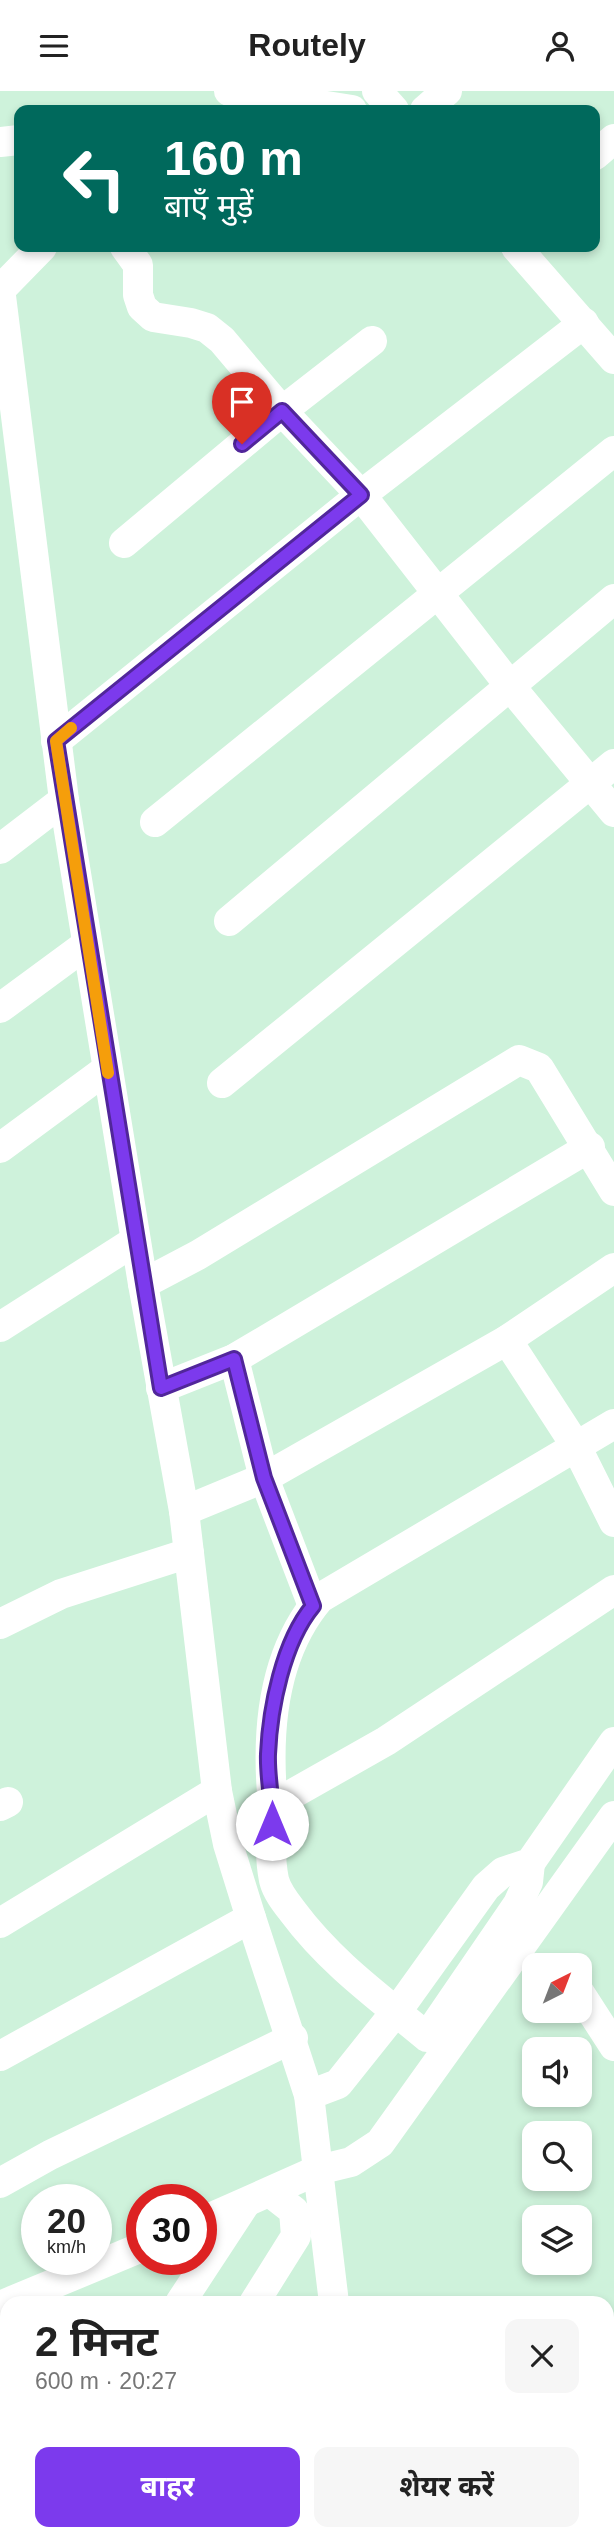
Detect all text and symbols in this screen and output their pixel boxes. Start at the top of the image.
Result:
icon: menu [35,27,73,65]
text: Routely [248,27,366,63]
icon: person [541,27,579,65]
text: 160 m [164,131,303,185]
icon: left [49,133,140,224]
text: बाएँ मुड़ें [164,188,253,224]
pin [212,372,272,444]
icon: arrive [223,383,261,421]
position arrow [235,1787,309,1861]
north arrow [522,1953,592,2023]
map controls [522,1953,592,2275]
button: sound [522,2037,592,2107]
button: search [522,2121,592,2191]
speed limit sign: 30 [126,2184,217,2275]
text: 20 [47,2201,86,2240]
button: layers [522,2205,592,2275]
text: km/h [47,2237,86,2257]
text: 2 मिनट [35,2318,158,2365]
button: close [505,2319,579,2393]
text: 600 m · 20:27 [35,2368,177,2394]
button: बाहर [35,2447,300,2527]
button: शेयर करें [314,2447,579,2527]

